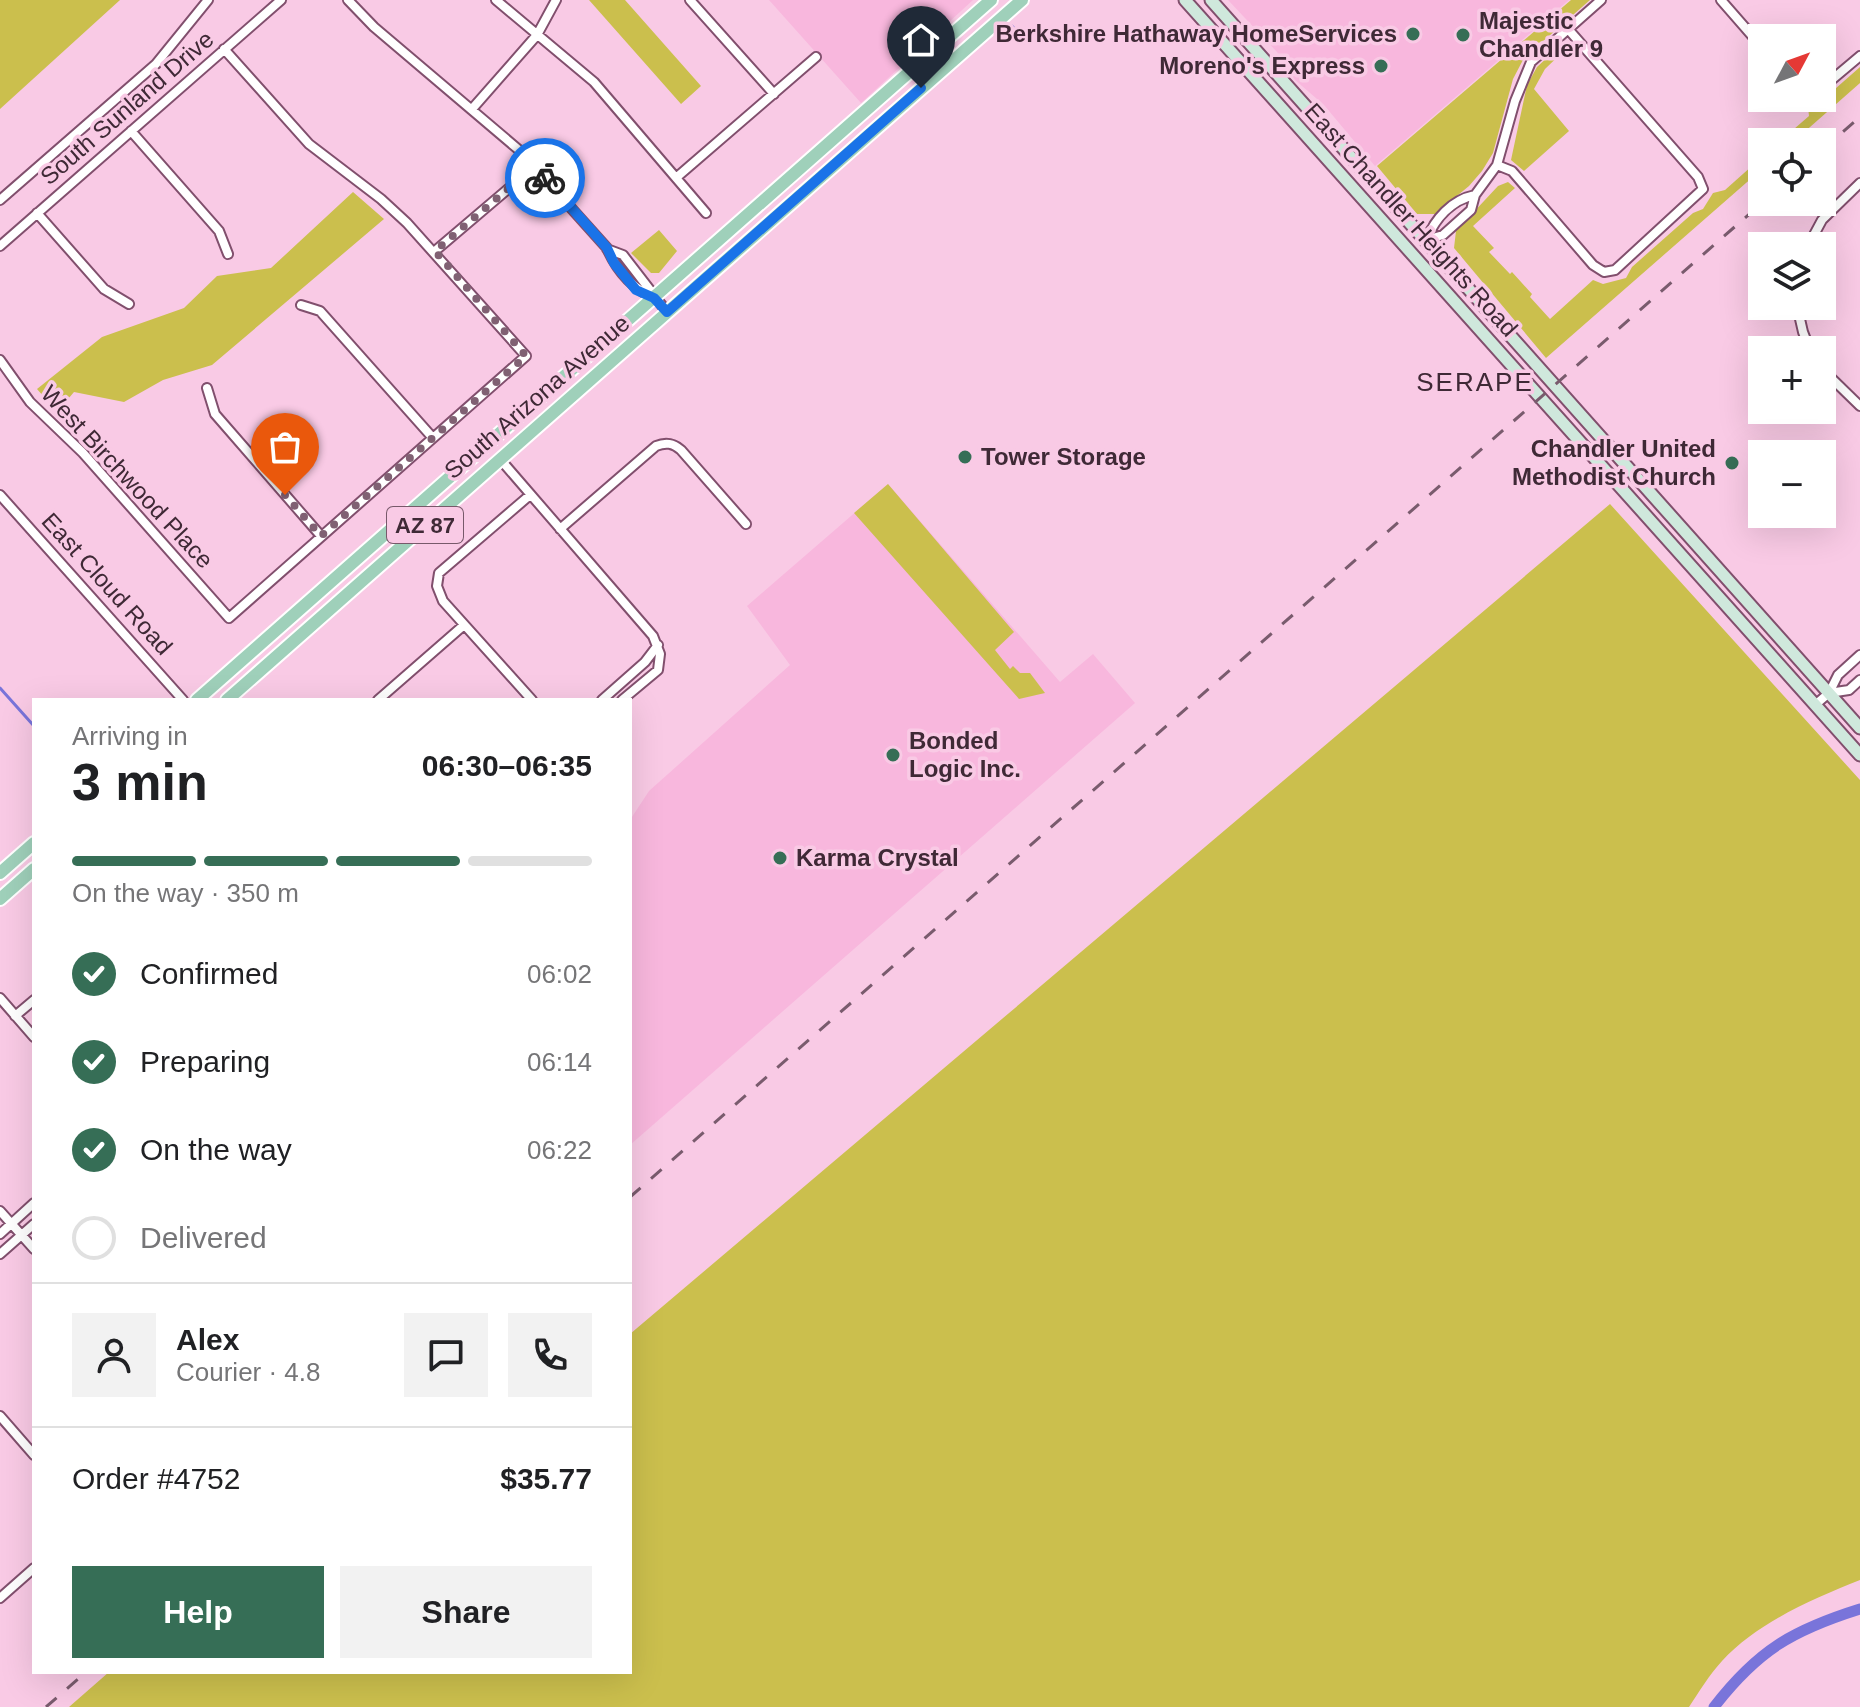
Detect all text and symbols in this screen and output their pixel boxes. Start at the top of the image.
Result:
pin [887,6,955,88]
place label: Majestic Chandler 9 [1479,7,1603,62]
icon: home [899,18,943,62]
place label: Berkshire Hathaway HomeServices [995,20,1397,47]
north arrow [1748,24,1836,112]
map controls [1748,24,1836,528]
street label: South Sunland Drive [35,25,219,190]
marker: Berkshire Hathaway HomeServices [1404,25,1422,43]
marker: Majestic Chandler 9 [1454,26,1472,44]
place label: Moreno's Express [1159,52,1365,79]
marker: Moreno's Express [1372,57,1390,75]
street label: East Chandler Heights Road [1300,98,1523,342]
button: locate [1748,128,1836,216]
courier [505,138,585,218]
icon: bike [523,156,567,200]
button: layers [1748,232,1836,320]
street label: South Arizona Avenue [439,309,634,484]
button: + [1748,336,1836,424]
district label: SERAPE [1416,367,1534,397]
street label: West Birchwood Place [36,380,219,574]
pin [251,413,319,495]
icon: bag [263,425,307,469]
place label: Chandler United Methodist Church [1512,435,1716,490]
button: − [1748,440,1836,528]
place label: Tower Storage [981,443,1146,470]
marker: Tower Storage [956,448,974,466]
marker: Chandler United Methodist Church [1723,454,1741,472]
street label: East Cloud Road [37,507,178,660]
road number: AZ 87 [387,507,463,543]
text: Arriving in [72,721,188,751]
place label: Bonded Logic Inc. [909,727,1021,782]
marker: Bonded Logic Inc. [884,746,902,764]
text: 06:30–06:35 [422,749,592,782]
text: 3 min [72,753,208,811]
place label: Karma Crystal [796,844,959,871]
marker: Karma Crystal [771,849,789,867]
text: On the way · 350 m [72,878,299,908]
icon: check [72,952,116,996]
text: Confirmed [140,957,278,990]
text: 06:02 [527,959,592,989]
icon: check [72,1040,116,1084]
text: Preparing [140,1045,270,1078]
text: 06:14 [527,1047,592,1077]
icon: check [72,1128,116,1172]
text: On the way [140,1133,292,1166]
text: 06:22 [527,1135,592,1165]
text: Delivered [140,1221,267,1254]
button: person [72,1313,156,1397]
button: chat [404,1313,488,1397]
button: phone [508,1313,592,1397]
text: Alex [176,1323,239,1356]
text: Courier · 4.8 [176,1357,321,1387]
text: Order #4752 [72,1462,240,1495]
text: $35.77 [500,1462,592,1495]
button: Help [72,1566,324,1658]
button: Share [340,1566,592,1658]

